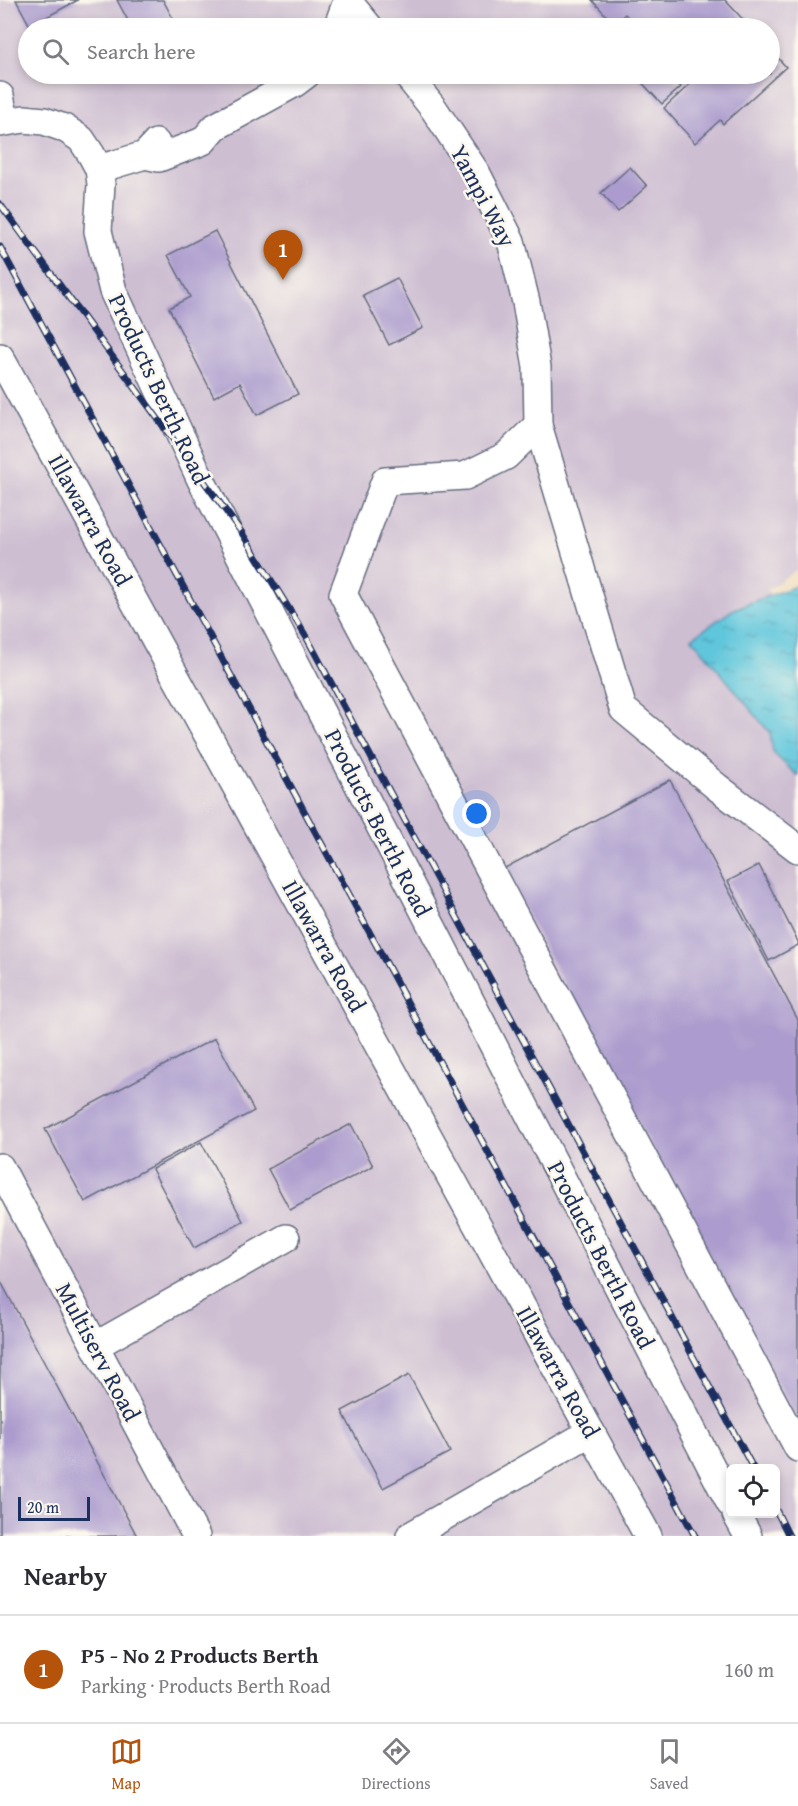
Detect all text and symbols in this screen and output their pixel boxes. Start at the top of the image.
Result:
search box [18,18,780,84]
icon: search [39,35,72,68]
text: Search here [87,35,196,67]
street label: Yampi Way [442,138,525,253]
pin: 1 [264,230,302,280]
street label: Products Berth Road [100,288,219,490]
street label: Illawarra Road [40,447,141,592]
street label: Products Berth Road [316,723,441,923]
your location [462,799,491,828]
street label: Illawarra Road [274,873,375,1018]
street label: Products Berth Road [539,1155,664,1355]
street label: Multiserv Road [47,1276,150,1428]
street label: Illawarra Road [508,1299,609,1444]
map controls [726,1464,780,1518]
button: locate [726,1464,780,1518]
scale bar [18,1494,90,1522]
text: 20 m [27,1495,59,1519]
text: Nearby [24,1556,107,1595]
text: P5 - No 2 Products Berth [81,1639,318,1671]
text: 1 [38,1655,49,1684]
text: 160 m [724,1655,774,1684]
text: Parking · Products Berth Road [81,1671,331,1700]
tab: Map [110,1735,143,1795]
tab: Directions [362,1735,431,1795]
tab: Saved [650,1735,688,1795]

